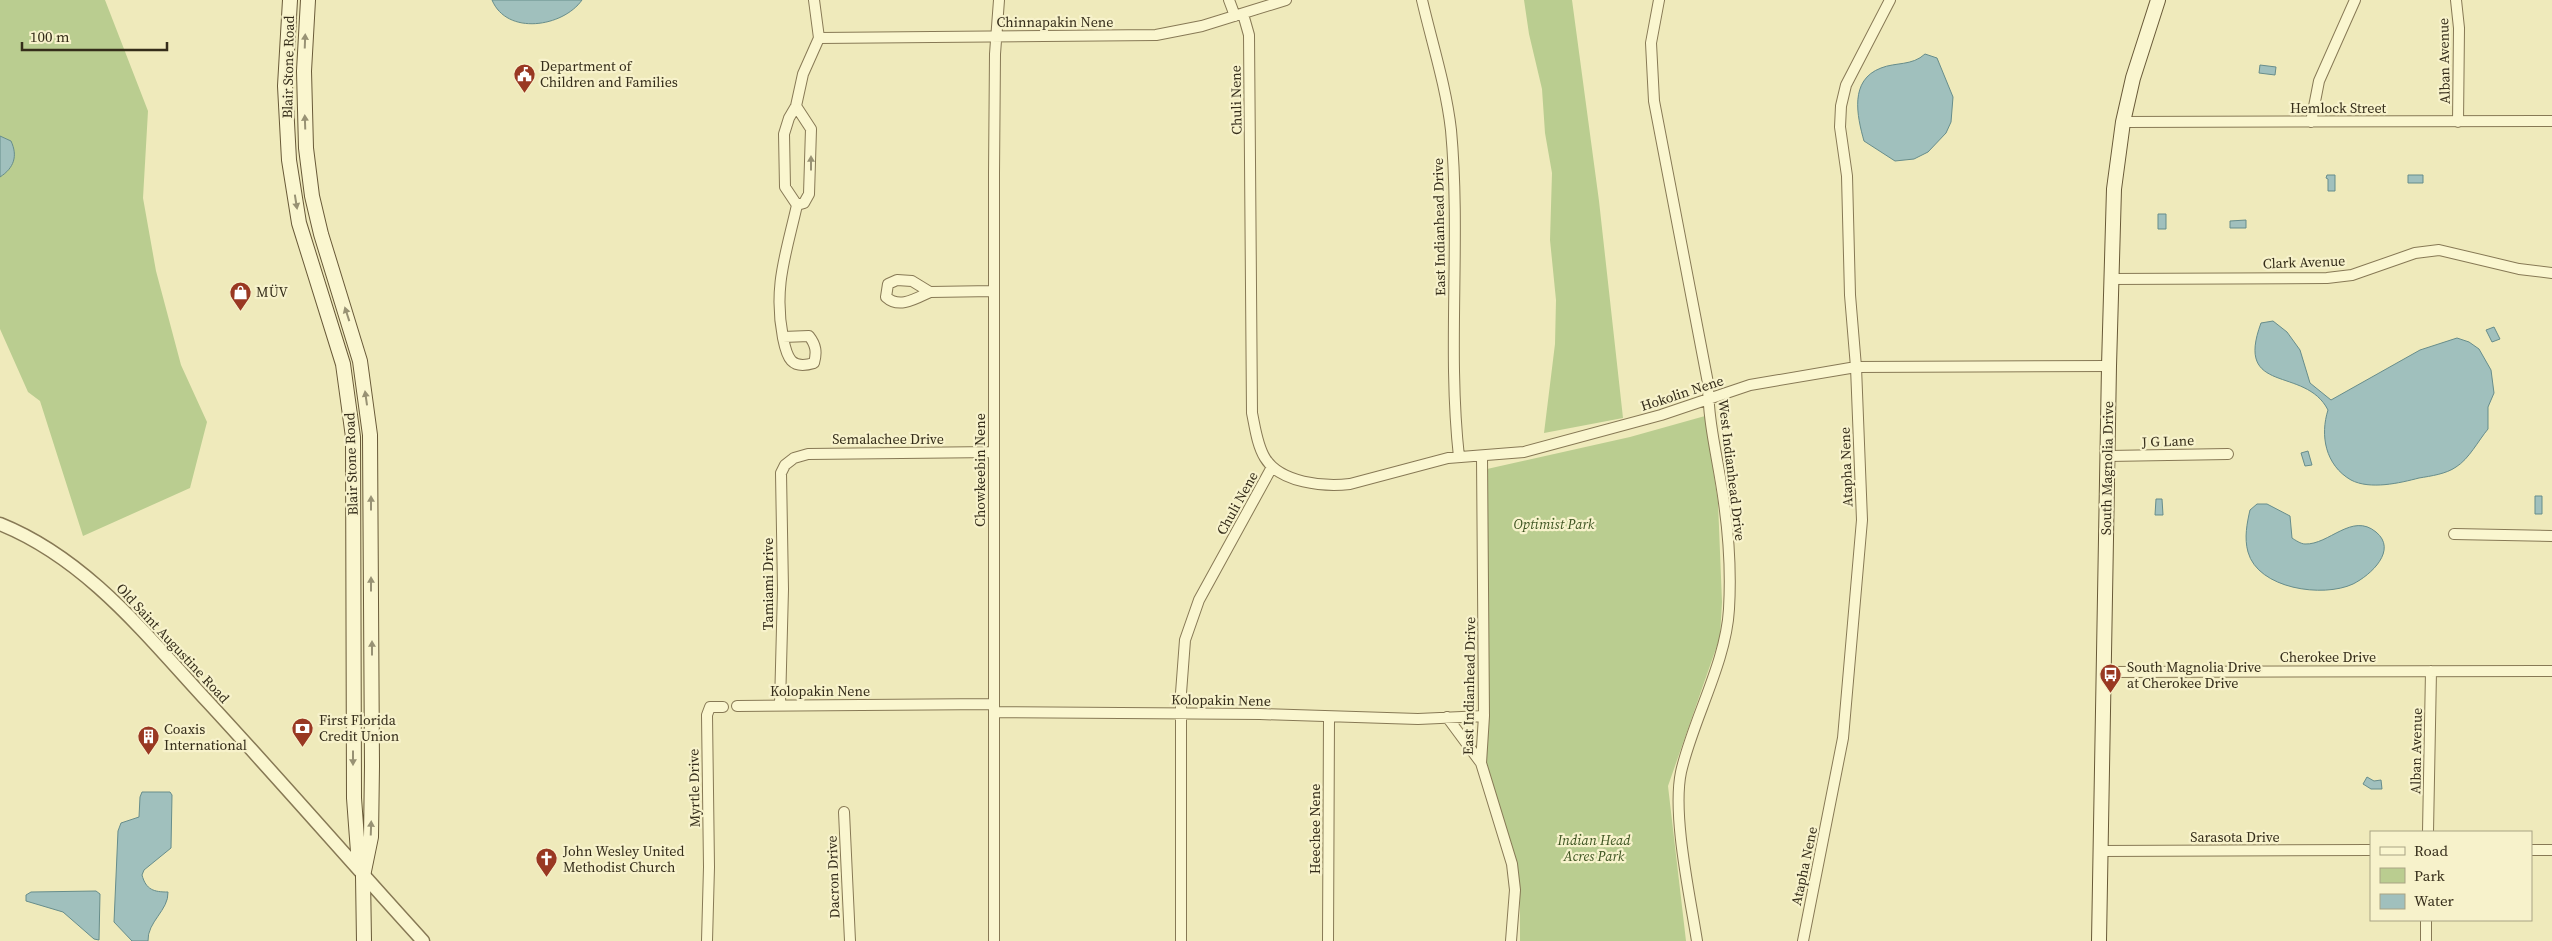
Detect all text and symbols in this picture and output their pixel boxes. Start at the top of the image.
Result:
street label: Chinnapakin Nene [997,12,1113,32]
street label: Blair Stone Road [277,15,299,119]
street label: Alban Avenue [2433,18,2455,104]
scale bar [22,20,168,52]
text: 100 m [30,26,70,47]
one-way arrow [301,32,309,48]
place label: Department of Children and Families [540,56,678,92]
public building icon: Department of Children and Families [512,62,536,93]
street label: Chuli Nene [1225,65,1247,135]
street label: Hemlock Street [2290,98,2387,118]
one-way arrow [301,114,309,130]
one-way arrow [807,155,815,171]
street label: East Indianhead Drive [1428,158,1450,296]
one-way arrow [292,194,300,210]
street label: Clark Avenue [2262,251,2346,273]
shop icon: MÜV [228,280,252,311]
place label: MÜV [256,282,289,302]
one-way arrow [343,306,351,321]
street label: Hokolin Nene [1638,370,1726,416]
one-way arrow [362,390,370,406]
street label: West Indianhead Drive [1713,398,1751,542]
street label: South Magnolia Drive [2096,401,2118,535]
street label: Blair Stone Road [339,412,363,516]
street label: Chowkeebin Nene [970,413,990,527]
street label: Atapha Nene [1835,427,1857,507]
street label: Semalachee Drive [832,429,944,449]
street label: J G Lane [2140,430,2195,452]
street label: Chuli Nene [1211,468,1263,538]
one-way arrow [367,495,375,511]
park label: Optimist Park [1514,514,1595,534]
street label: Tamiami Drive [758,538,778,630]
one-way arrow [367,576,375,592]
street label: Old Saint Augustine Road [112,578,234,708]
street label: East Indianhead Drive [1458,617,1480,755]
one-way arrow [368,639,376,655]
street label: Cherokee Drive [2280,647,2376,667]
place label: South Magnolia Drive at Cherokee Drive [2127,657,2261,693]
bus stop icon: South Magnolia Drive at Cherokee Drive [2099,663,2123,694]
street label: Kolopakin Nene [770,681,870,701]
street label: Kolopakin Nene [1171,689,1271,711]
street label: Alban Avenue [2405,708,2427,794]
place label: First Florida Credit Union [319,710,400,746]
bank icon: First Florida Credit Union [291,716,315,747]
place label: Coaxis International [164,719,247,755]
building icon: Coaxis International [136,725,160,756]
street label: Myrtle Drive [683,749,705,827]
one-way arrow [349,750,357,766]
street label: Heechee Nene [1305,784,1325,874]
one-way arrow [367,819,375,835]
street label: Atapha Nene [1786,825,1822,907]
street label: Sarasota Drive [2190,827,2280,847]
park label: Indian Head Acres Park [1556,830,1631,866]
legend [2370,831,2532,921]
street label: Dacron Drive [822,835,844,919]
text: Road [2414,840,2448,861]
place label: John Wesley United Methodist Church [562,841,684,877]
church icon: John Wesley United Methodist Church [535,847,559,878]
text: Park [2414,865,2446,886]
text: Water [2414,890,2455,911]

